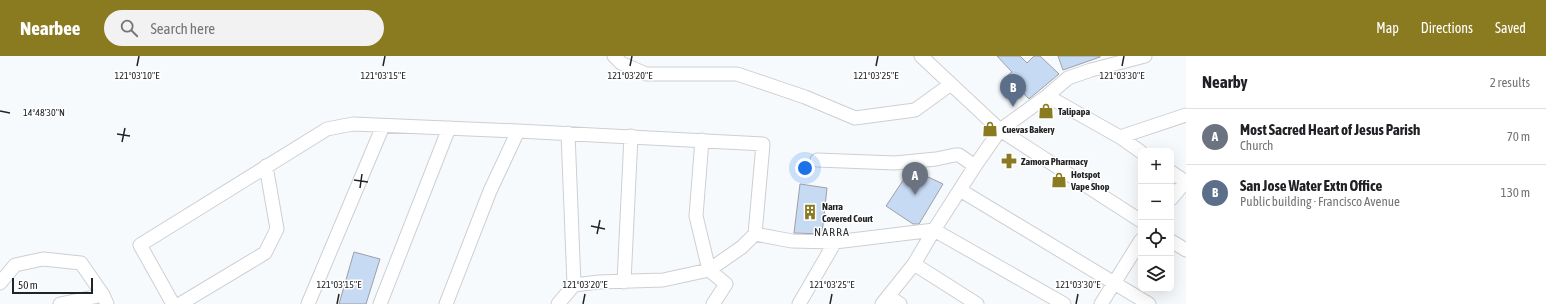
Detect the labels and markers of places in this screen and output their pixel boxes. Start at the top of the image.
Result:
pin: B [1000,74,1026,107]
shop icon: Talipapa [1037,102,1055,120]
place label: Talipapa [1058,106,1090,117]
shop icon: Cuevas Bakery [981,120,999,138]
place label: Cuevas Bakery [1002,124,1055,135]
pharmacy icon: Zamora Pharmacy [1000,152,1018,170]
place label: Zamora Pharmacy [1021,156,1089,167]
pin: A [902,162,928,195]
place label: Hotspot Vape Shop [1070,169,1110,192]
shop icon: Hotspot Vape Shop [1050,171,1068,189]
place label: Narra Covered Court [822,201,873,224]
building icon: Narra Covered Court [801,203,819,221]

